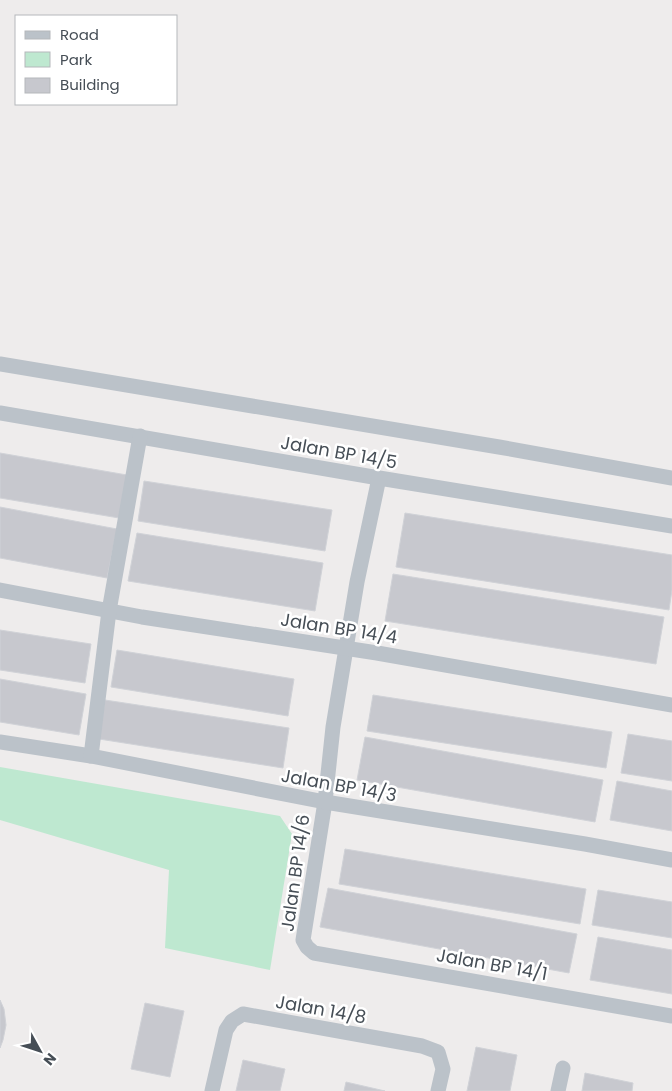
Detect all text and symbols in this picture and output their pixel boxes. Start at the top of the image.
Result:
legend [15,15,178,105]
text: Road [60,24,99,45]
text: Park [60,49,92,70]
text: Building [60,74,120,95]
street label: Jalan BP 14/5 [279,429,399,475]
street label: Jalan BP 14/4 [279,606,399,650]
street label: Jalan BP 14/3 [279,763,399,807]
street label: Jalan BP 14/6 [274,813,316,933]
street label: Jalan BP 14/1 [435,942,549,986]
street label: Jalan 14/8 [274,989,368,1029]
north arrow [15,1026,65,1076]
text: N [39,1049,61,1070]

